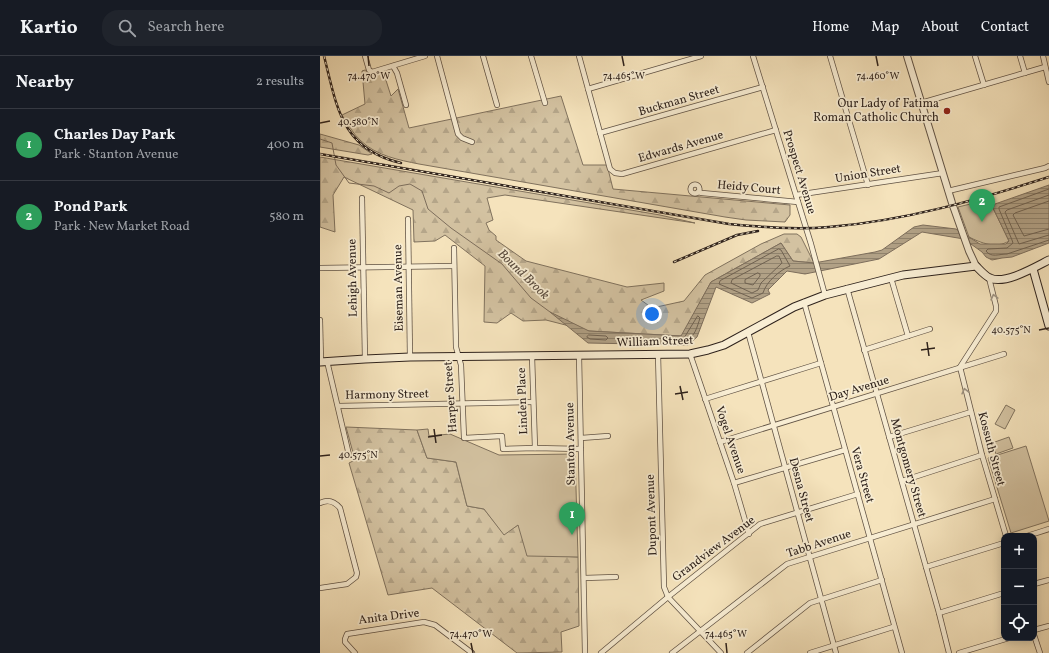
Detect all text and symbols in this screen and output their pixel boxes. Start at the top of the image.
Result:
search box [102,10,382,46]
text: Kartio [20,15,78,41]
icon: search [116,17,138,39]
text: Search here [148,17,224,38]
text: Home [812,18,849,37]
text: Map [871,18,899,37]
text: About [921,18,959,37]
text: Contact [981,18,1029,37]
text: 74.470°W [348,69,390,83]
text: 74.465°W [603,69,645,83]
text: 74.460°W [856,69,900,83]
text: Nearby [16,71,74,94]
text: 2 results [256,73,304,91]
street label: Buckman Street [637,82,721,120]
place label: Our Lady of Fatima Roman Catholic Church [813,96,939,126]
marker: Our Lady of Fatima Roman Catholic Church [942,106,952,116]
text: 40.580°N [338,115,379,129]
text: Charles Day Park [54,125,175,146]
street label: Edwards Avenue [637,127,726,167]
street label: Prospect Avenue [779,128,820,216]
text: 1 [26,136,32,154]
text: 400 m [267,136,304,154]
text: Park · Stanton Avenue [54,146,179,164]
street label: Union Street [834,161,902,187]
street label: Heidy Court [716,177,782,199]
pin: 2 [969,189,995,222]
text: Pond Park [54,197,128,218]
text: 2 [26,208,32,226]
text: 580 m [269,208,304,226]
text: Park · New Market Road [54,218,190,236]
street label: Lehigh Avenue [344,239,362,317]
street label: Eiseman Avenue [390,244,408,332]
water label: Bound Brook [493,246,553,304]
one-way arrow [990,294,998,300]
your location [642,304,662,324]
text: 40.575°N [991,323,1031,337]
street label: William Street [616,333,694,351]
street label: Harper Street [441,361,461,433]
street label: Linden Place [514,367,532,435]
street label: Day Avenue [827,372,891,406]
street label: Harmony Street [345,386,429,404]
one-way arrow [962,387,970,394]
street label: Stanton Avenue [562,402,580,486]
street label: Vogel Avenue [711,404,749,476]
street label: Kossuth Street [973,410,1009,488]
street label: Montgomery Street [886,417,930,519]
street label: Vera Street [846,445,878,505]
text: 40.575°N [338,448,378,462]
street label: Desna Street [785,456,817,524]
street label: Dupont Avenue [643,474,661,556]
pin: 1 [559,502,585,535]
street label: Grandview Avenue [669,512,759,585]
street label: Tabb Avenue [785,526,854,562]
map controls [1001,533,1037,641]
button: + [1001,533,1037,569]
button: − [1001,569,1037,605]
street label: Anita Drive [358,605,421,629]
button: locate [1001,605,1037,641]
text: 74.470°W [450,627,492,641]
text: 74.465°W [705,627,747,641]

